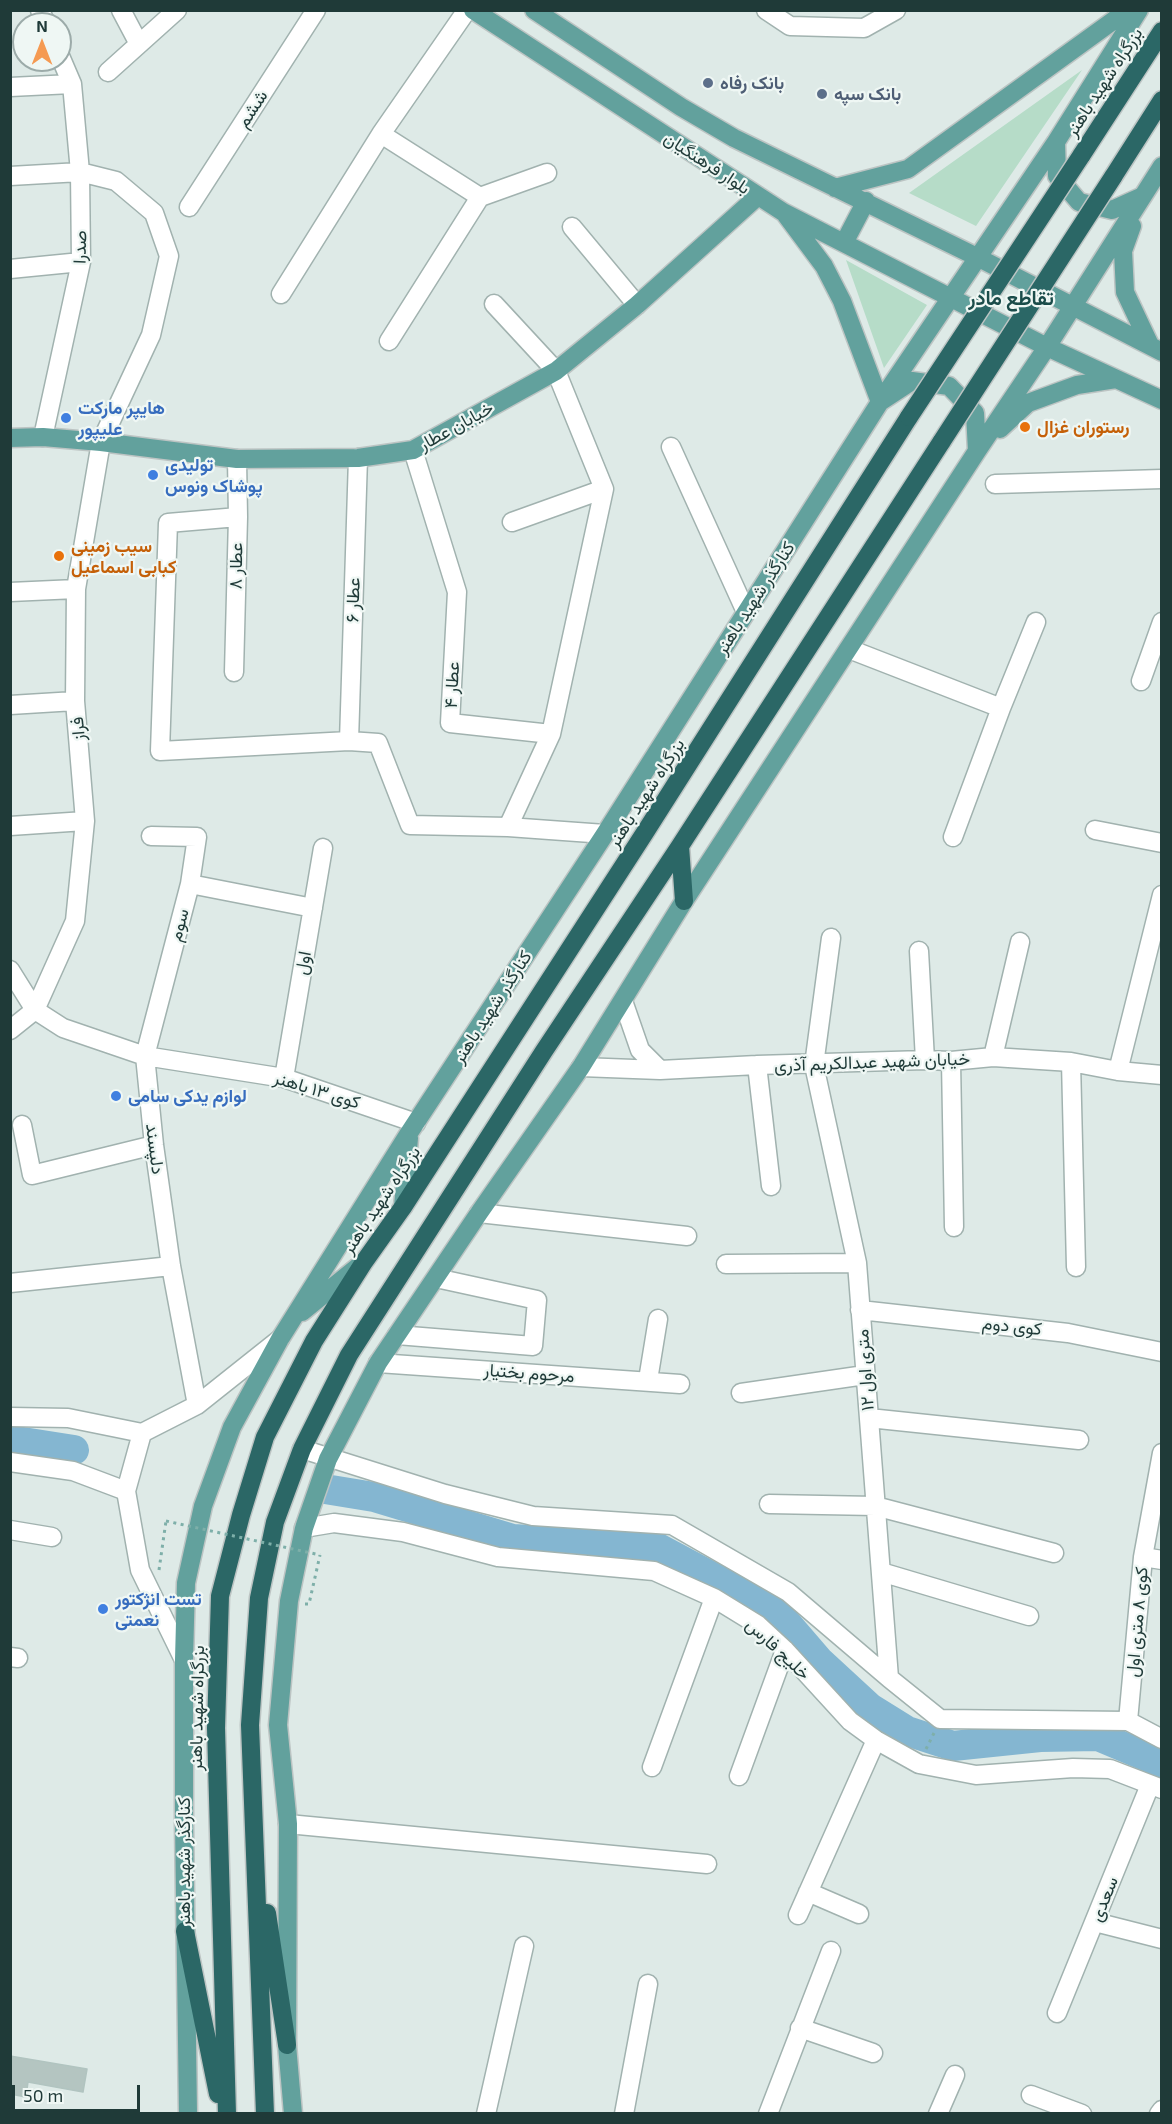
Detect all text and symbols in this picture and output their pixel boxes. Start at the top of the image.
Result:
north arrow [12,12,72,72]
text: N [36,16,48,35]
street label: بزرگراه شهید باهنر [1061,23,1147,141]
place label: بانک رفاه [720,72,784,94]
marker: بانک رفاه [701,76,715,90]
place label: بانک سپه [834,83,901,105]
street label: ششم [232,86,272,132]
marker: بانک سپه [815,87,829,101]
street label: بلوار فرهنگیان [660,127,754,199]
street label: صدرا [69,230,91,264]
district label: تقاطع مادر [968,286,1054,310]
place label: هایپر مارکت علیپور [78,397,165,440]
street label: خیابان عطار [415,397,497,455]
marker: هایپر مارکت علیپور [59,411,73,425]
place label: رستوران غزال [1037,416,1129,438]
marker: رستوران غزال [1018,420,1032,434]
place label: تولیدی پوشاک ونوس [165,454,263,496]
marker: تولیدی پوشاک ونوس [146,468,160,482]
place label: سیب زمینی کبابی اسماعیل [71,535,176,578]
street label: کنارگذر شهید باهنر [711,538,799,658]
street label: عطار ۸ [225,542,247,590]
marker: سیب زمینی کبابی اسماعیل [52,549,66,563]
street label: عطار ۶ [341,577,365,623]
street label: عطار ۴ [440,661,464,709]
street label: فراز [66,716,90,742]
street label: بزرگراه شهید باهنر [603,734,689,852]
street label: سوم [164,906,194,944]
street label: کنارگذر شهید باهنر [448,947,536,1067]
street label: اول [290,949,316,977]
street label: خیابان شهید عبدالکریم آذری [774,1048,970,1076]
street label: کوی ۱۳ باهنر [271,1067,363,1113]
place label: لوازم یدکی سامی [128,1085,247,1107]
marker: لوازم یدکی سامی [109,1089,123,1103]
street label: دلپسند [141,1122,169,1176]
street label: بزرگراه شهید باهنر [337,1142,425,1258]
street label: کوی دوم [981,1312,1043,1340]
street label: ۱۲ متری اول [851,1328,879,1412]
street label: مرحوم بختیار [483,1359,575,1387]
street label: کوی ۸ متری اول [1121,1566,1153,1678]
place label: تست انژکتور نعمتی [115,1588,202,1630]
marker: تست انژکتور نعمتی [96,1602,110,1616]
street label: خلیج فارس [741,1614,815,1684]
street label: بزرگراه شهید باهنر [185,1645,209,1771]
street label: کنارگذر شهید باهنر [173,1797,195,1927]
street label: سعدی [1085,1873,1123,1925]
scale bar [15,2073,142,2111]
text: 50 m [23,2084,63,2106]

